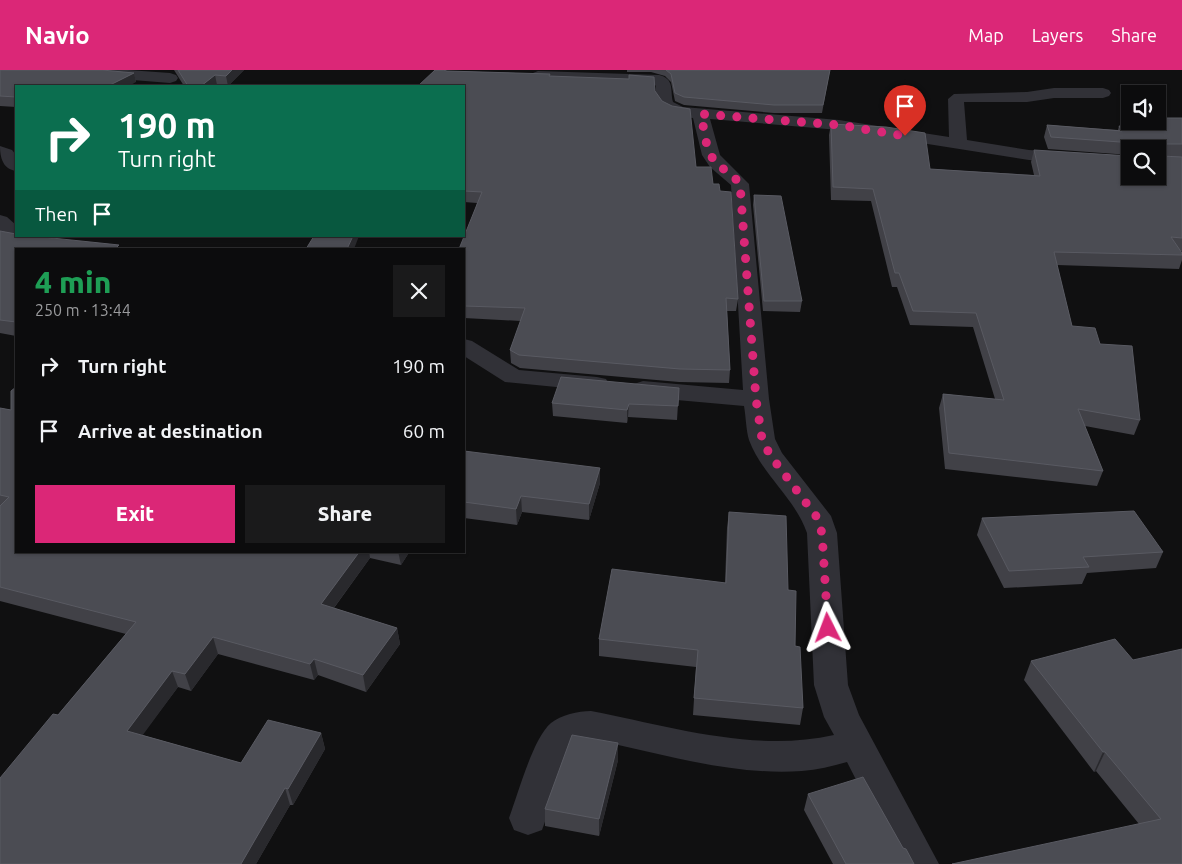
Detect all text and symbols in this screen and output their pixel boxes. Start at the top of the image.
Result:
text: Navio [25,22,90,49]
text: Map [968,25,1004,45]
text: Layers [1032,25,1083,45]
text: Share [1111,25,1157,45]
pin [884,85,926,136]
map controls [1121,85,1166,185]
button: sound [1121,85,1166,130]
icon: arrive [891,92,919,120]
icon: right [35,105,100,170]
text: 190 m [118,105,216,145]
button: search [1121,140,1166,185]
text: Turn right [118,146,216,171]
icon: arrive [88,200,116,228]
text: Then [35,203,78,225]
text: 4 min [35,265,111,299]
button: close [393,265,445,317]
text: 250 m · 13:44 [35,301,131,319]
icon: right [35,352,63,380]
text: Turn right [78,355,166,377]
text: 190 m [392,355,445,377]
icon: arrive [35,417,63,445]
text: Arrive at destination [78,420,263,442]
text: 60 m [403,420,445,442]
button: Exit [35,485,235,543]
button: Share [245,485,445,543]
position arrow [801,601,853,653]

